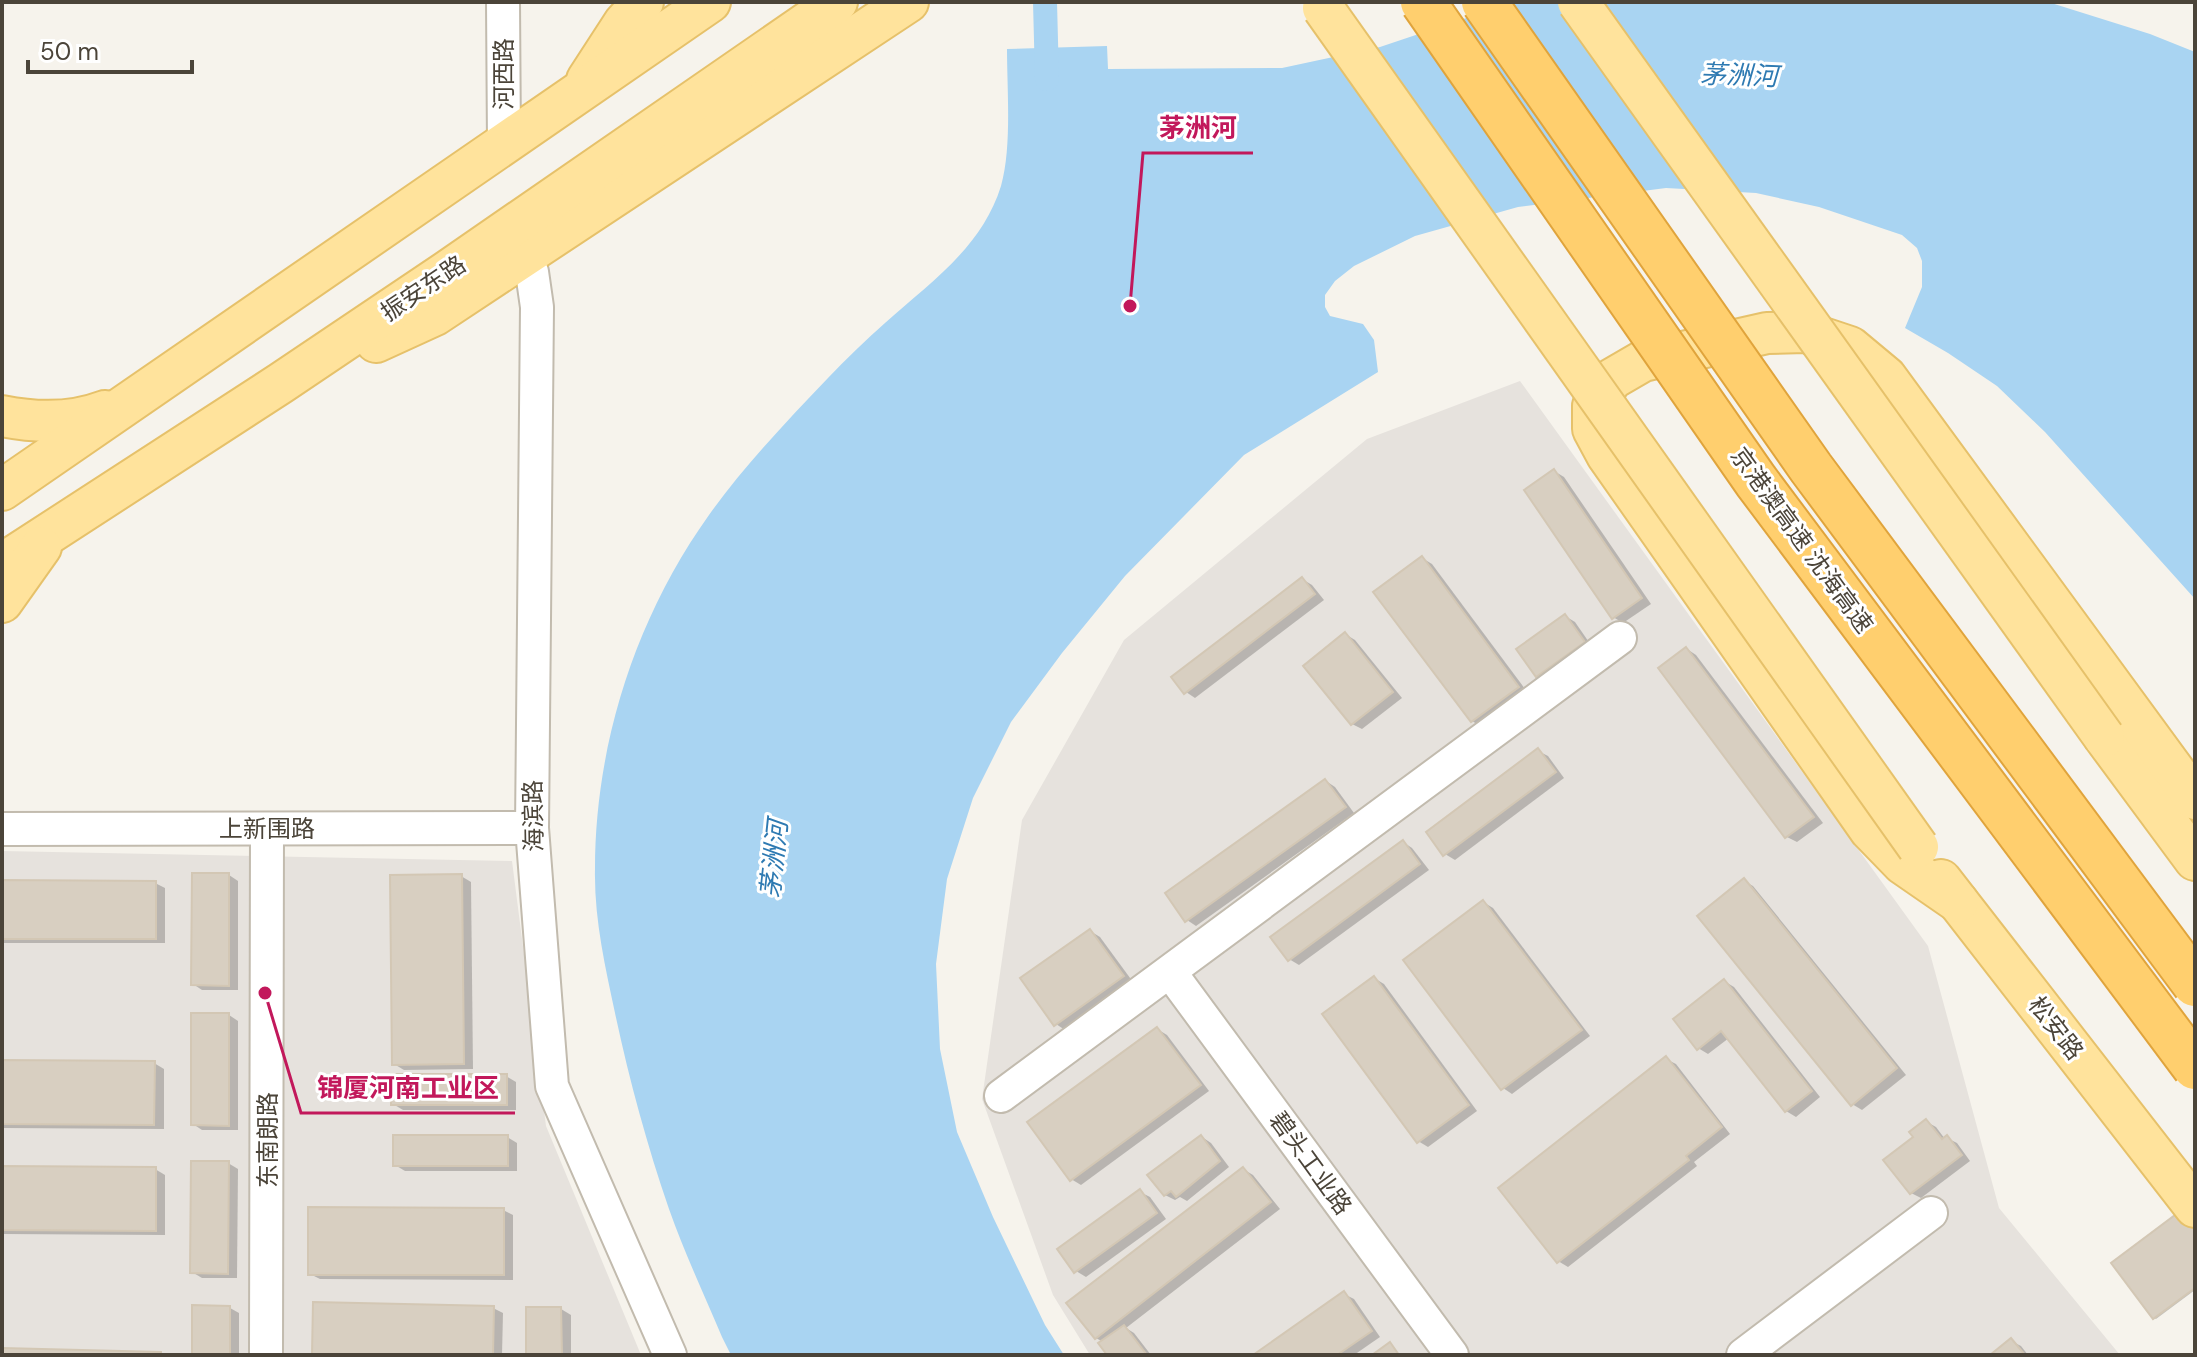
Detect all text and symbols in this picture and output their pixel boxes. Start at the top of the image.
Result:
scale bar [28,24,192,74]
text: 50 m [40,36,99,67]
street label: 河西路 [488,38,519,110]
water label: 茅洲河 [1699,57,1784,94]
callout: 茅洲河 [1143,103,1253,153]
text: 茅洲河 [1159,111,1237,145]
street label: 振安东路 [375,248,471,328]
street label: 京港澳高速 沈海高速 [1724,441,1880,639]
street label: 海滨路 [517,780,549,852]
street label: 上新围路 [219,813,315,844]
water label: 茅洲河 [753,813,796,900]
street label: 松安路 [2022,990,2090,1066]
callout: 锦厦河南工业区 [301,1063,515,1113]
text: 锦厦河南工业区 [317,1071,499,1105]
street label: 东南朗路 [252,1092,283,1188]
street label: 碧头工业路 [1263,1105,1359,1221]

